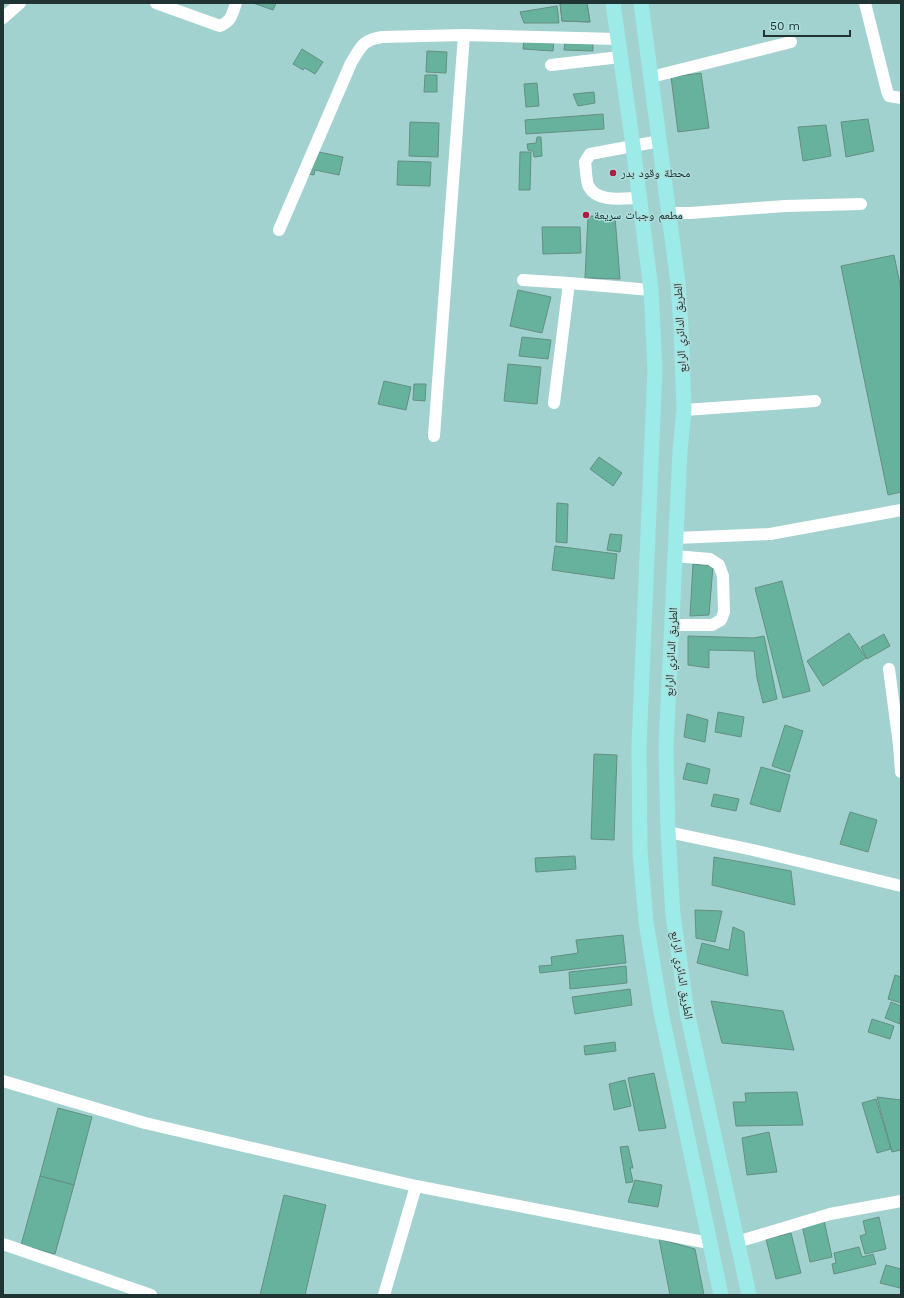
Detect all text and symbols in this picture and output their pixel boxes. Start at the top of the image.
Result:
scale bar [764,12,850,38]
text: 50 m [770,19,800,33]
place label: محطة وقود بدر [620,166,690,180]
marker: محطة وقود بدر [608,168,618,178]
place label: مطعم وجبات سريعة [594,208,683,223]
marker: مطعم وجبات سريعة [581,210,591,220]
street label: الطريق الدائري الرابع [671,283,692,373]
street label: الطريق الدائري الرابع [662,607,683,697]
street label: الطريق الدائري الرابع [665,930,696,1021]

